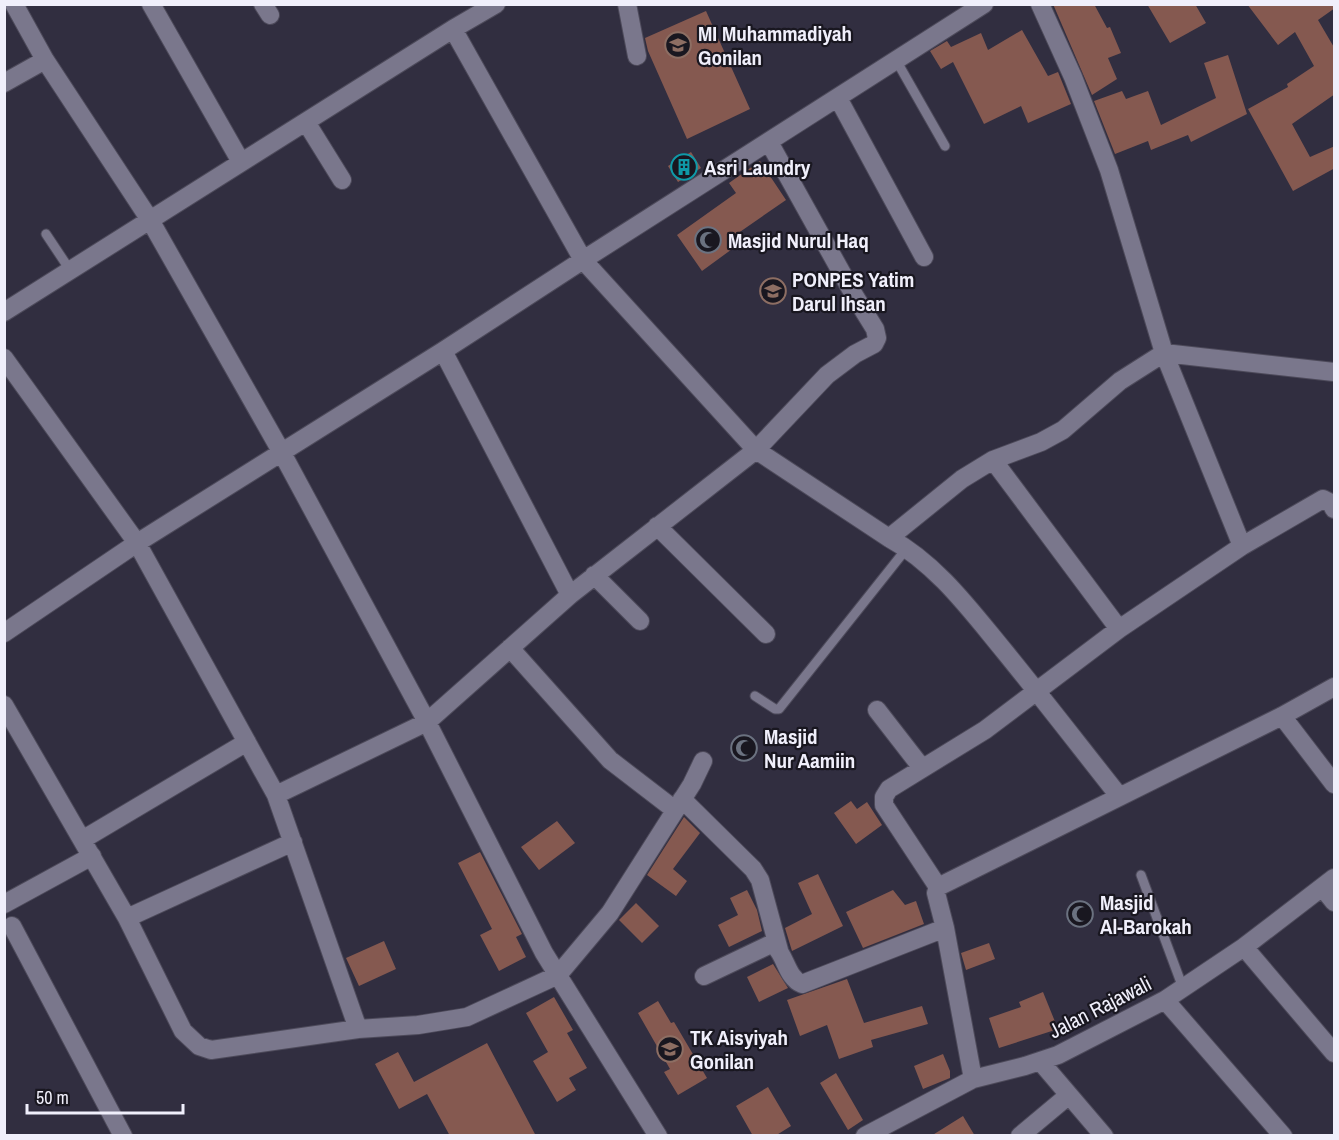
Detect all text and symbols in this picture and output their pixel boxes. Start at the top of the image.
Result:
place label: MI Muhammadiyah Gonilan [698,19,852,72]
school or university icon: MI Muhammadiyah Gonilan [663,30,693,60]
building icon: Asri Laundry [669,152,699,182]
place label: Asri Laundry [704,153,811,182]
mosque icon: Masjid Nurul Haq [693,225,723,255]
place label: Masjid Nurul Haq [728,226,869,255]
place label: PONPES Yatim Darul Ihsan [792,265,914,318]
school or university icon: PONPES Yatim Darul Ihsan [758,276,788,306]
place label: Masjid Nur Aamiin [764,722,855,775]
mosque icon: Masjid Nur Aamiin [729,733,759,763]
place label: Masjid Al-Barokah [1100,888,1192,941]
mosque icon: Masjid Al-Barokah [1065,899,1095,929]
street label: Jalan Rajawali [1044,969,1156,1045]
place label: TK Aisyiyah Gonilan [690,1023,788,1076]
school or university icon: TK Aisyiyah Gonilan [655,1034,685,1064]
scale bar [27,1077,183,1115]
text: 50 m [36,1085,69,1110]

